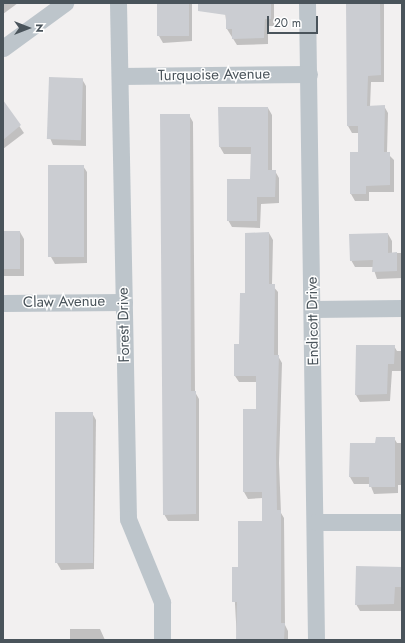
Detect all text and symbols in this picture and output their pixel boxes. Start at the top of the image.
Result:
north arrow [8,8,48,48]
scale bar [269,8,320,34]
text: 20 m [274,14,301,32]
text: N [32,24,48,32]
street label: Turquoise Avenue [158,65,270,85]
street label: Endicott Drive [303,276,323,366]
street label: Forest Drive [114,287,134,363]
street label: Claw Avenue [23,292,105,312]

